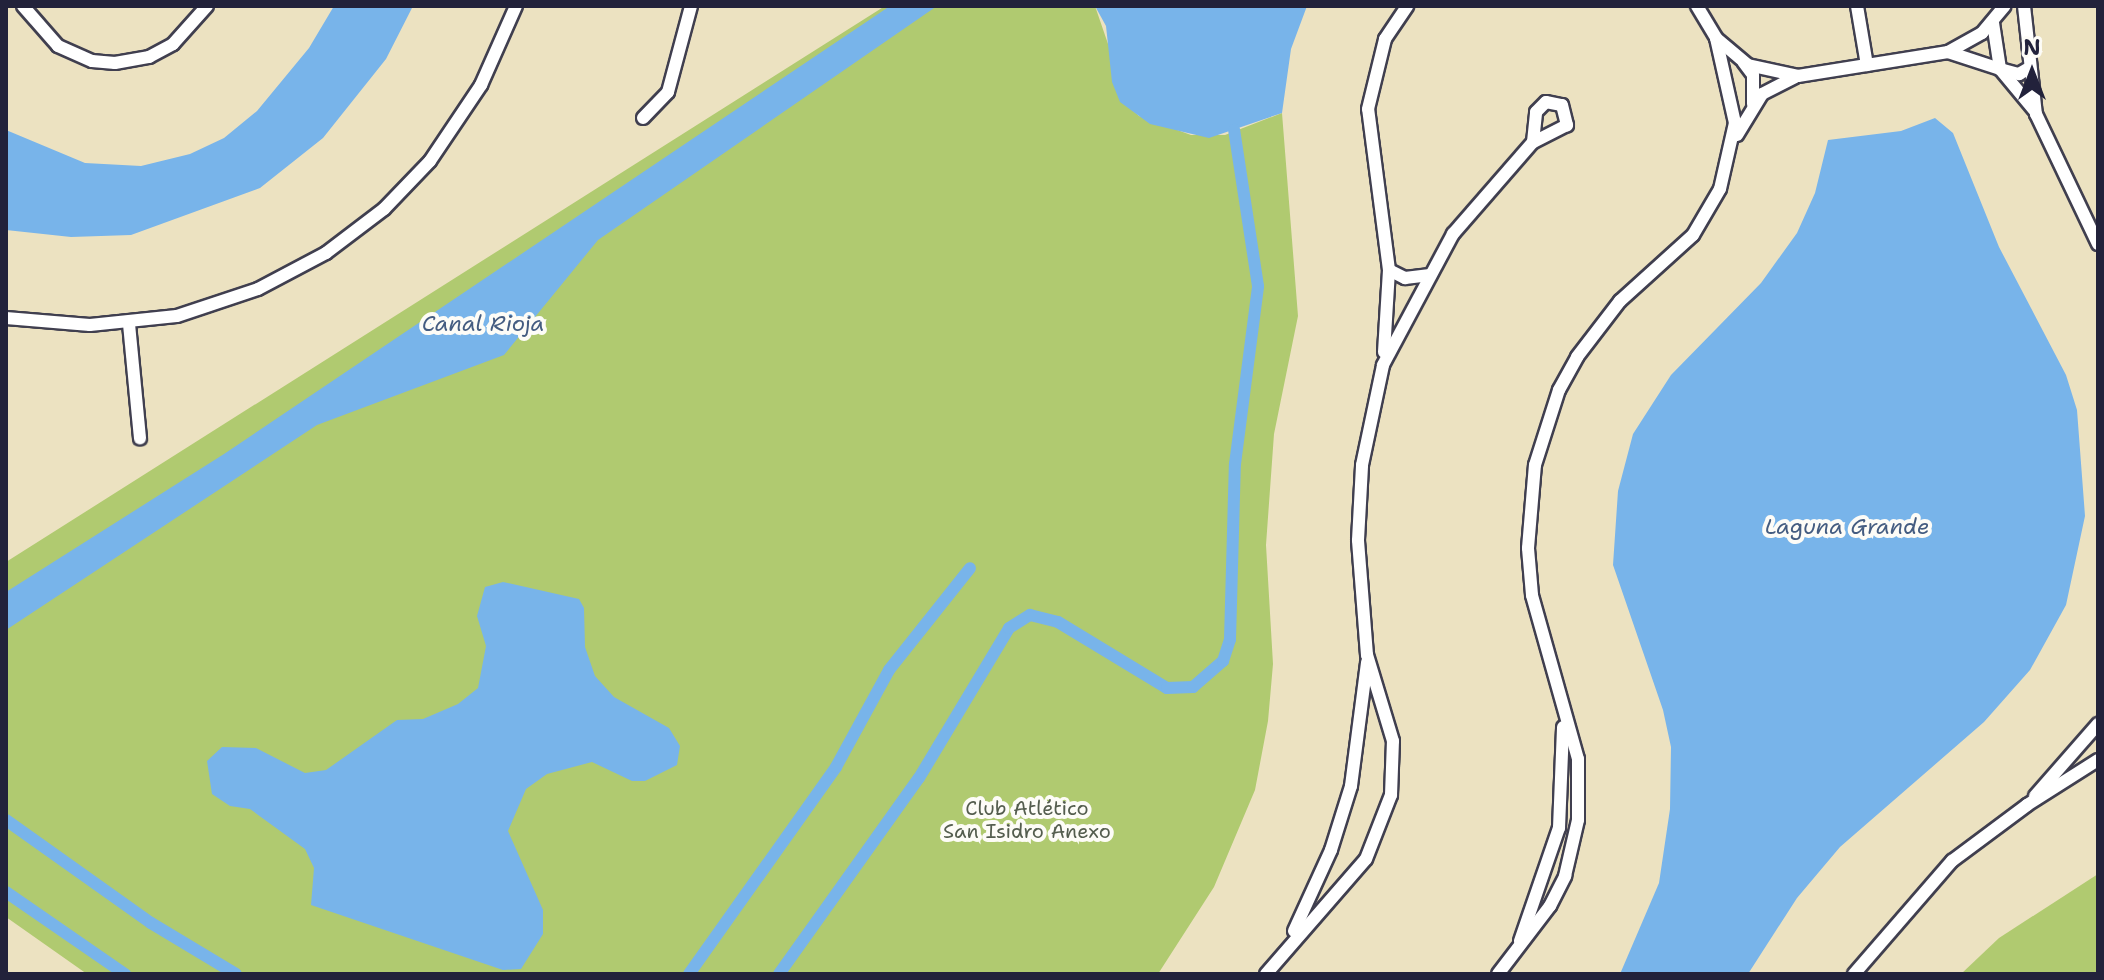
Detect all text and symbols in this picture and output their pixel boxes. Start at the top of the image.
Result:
north arrow [1992,32,2072,112]
text: N [2023,33,2041,62]
water label: Canal Rioja [422,311,544,337]
water label: Laguna Grande [1765,514,1929,540]
park label: Club Atlético San Isidro Anexo [943,797,1111,844]

